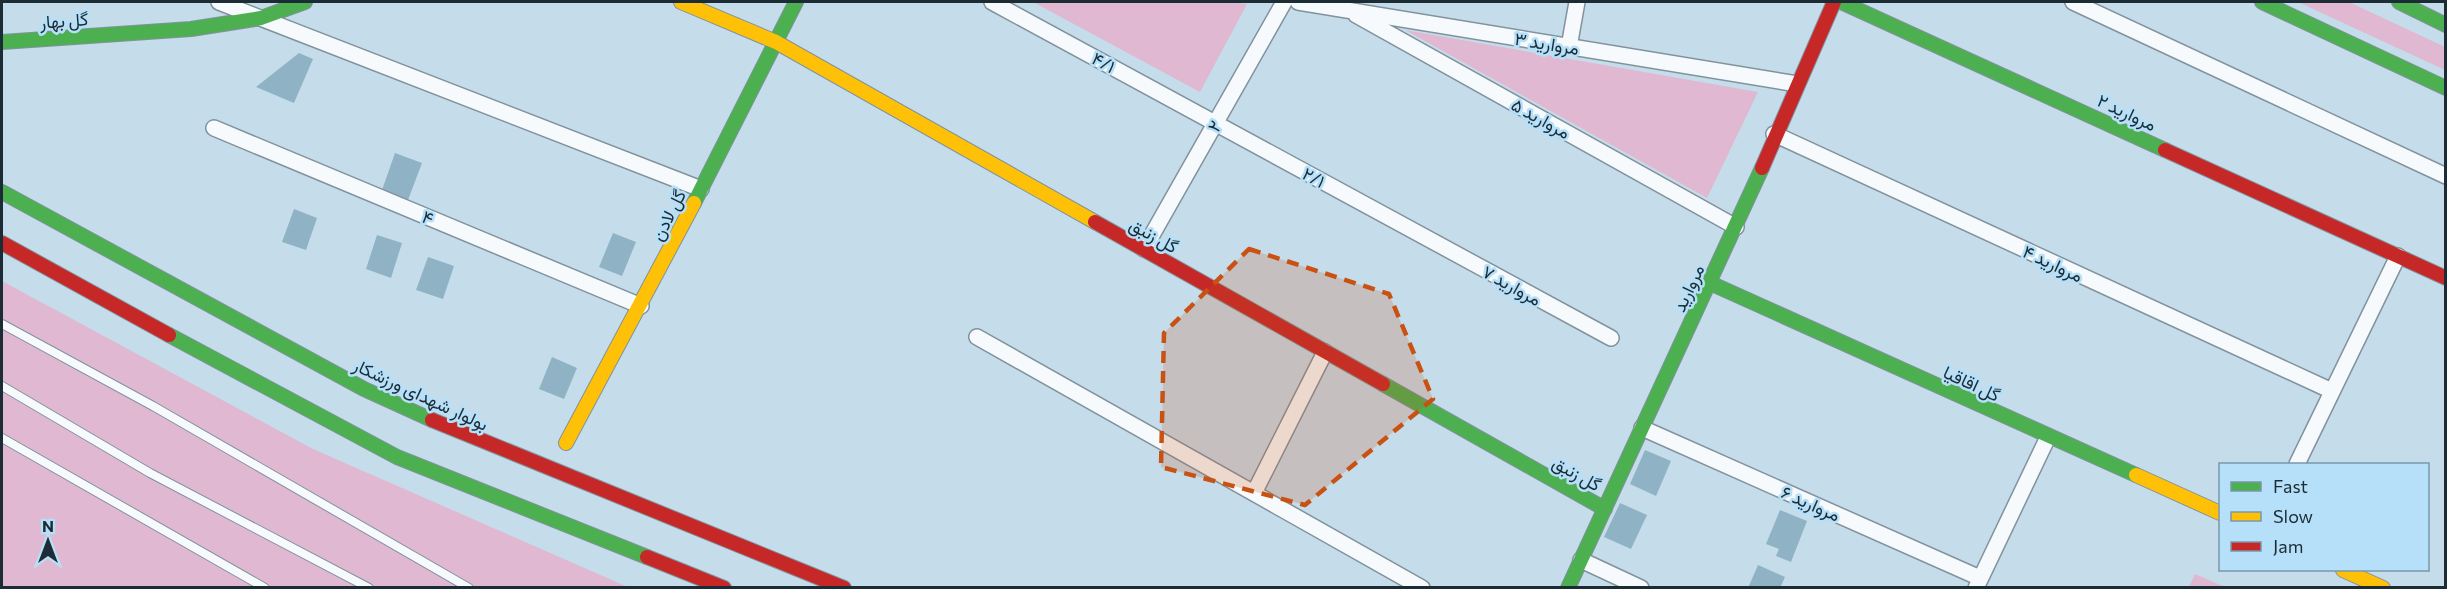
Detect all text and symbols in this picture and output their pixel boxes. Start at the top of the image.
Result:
street label: گل بهار [38,7,89,34]
street label: مروارید ۳ [1513,27,1581,60]
street label: ۴/۱ [1088,47,1120,77]
street label: مروارید ۲ [2094,89,2160,136]
street label: مروارید ۵ [1507,93,1574,144]
street label: ۲ [1202,116,1226,136]
street label: ۲/۱ [1299,162,1329,192]
street label: گل لادن [646,186,691,245]
street label: ۴ [419,205,437,229]
street label: گل زنبق [1125,213,1182,258]
street label: مروارید ۴ [2019,240,2086,287]
street label: مروارید ۷ [1478,260,1545,311]
street label: مروارید [1668,261,1709,316]
street label: بولوار شهدای ورزشکار [349,353,492,436]
street label: گل اقاقیا [1940,360,2004,407]
street label: گل زنبق [1548,451,1605,496]
legend [2219,463,2429,571]
text: Fast [2273,475,2308,497]
street label: مروارید ۶ [1778,480,1844,527]
text: Slow [2273,505,2313,527]
north arrow [18,511,78,571]
text: N [42,516,54,535]
text: Jam [2273,535,2303,557]

